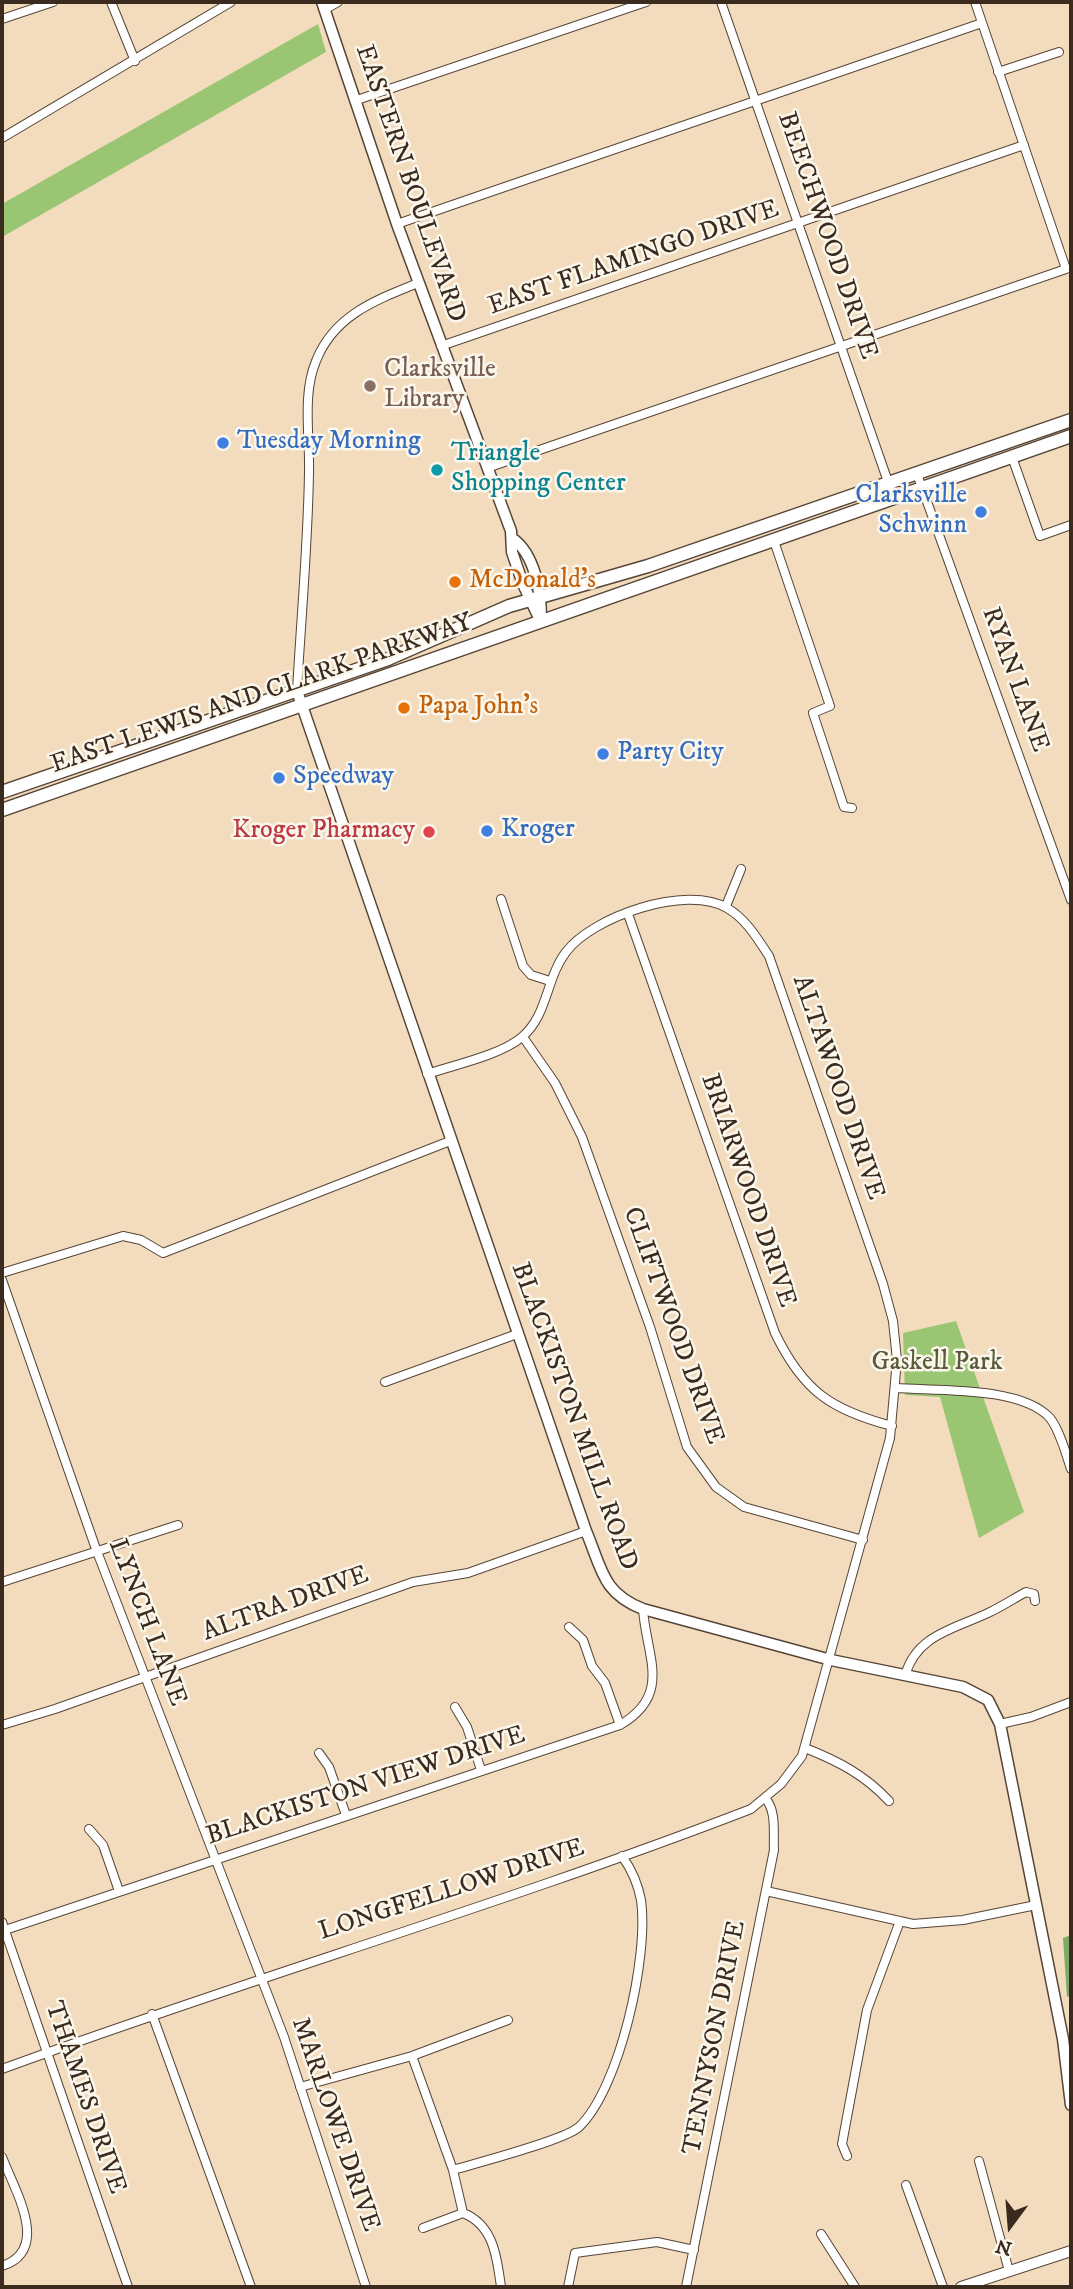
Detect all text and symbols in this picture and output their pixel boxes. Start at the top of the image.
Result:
street label: EASTERN BOULEVARD [347,41,471,327]
street label: BEECHWOOD DRIVE [769,108,883,364]
street label: EAST FLAMINGO DRIVE [485,195,783,323]
place label: Clarksville Library [384,355,496,416]
marker: Clarksville Library [362,378,378,394]
place label: Tuesday Morning [237,427,421,459]
marker: Tuesday Morning [215,435,231,451]
place label: Triangle Shopping Center [451,439,626,500]
marker: Triangle Shopping Center [429,462,445,478]
place label: Clarksville Schwinn [855,481,967,542]
marker: Clarksville Schwinn [973,504,989,520]
place label: McDonald's [469,566,596,598]
marker: McDonald's [447,574,463,590]
street label: RYAN LANE [973,603,1055,757]
street label: EAST LEWIS AND CLARK PARKWAY [47,608,477,782]
place label: Papa John's [418,692,538,724]
marker: Papa John's [396,700,412,716]
place label: Party City [617,738,724,770]
marker: Party City [595,746,611,762]
place label: Speedway [293,762,394,794]
marker: Speedway [271,770,287,786]
place label: Kroger [501,815,575,847]
place label: Kroger Pharmacy [232,816,415,848]
marker: Kroger [479,823,495,839]
marker: Kroger Pharmacy [421,824,437,840]
street label: ALTAWOOD DRIVE [784,972,890,1204]
street label: BRIARWOOD DRIVE [692,1070,802,1312]
street label: CLIFTWOOD DRIVE [615,1203,729,1449]
street label: BLACKISTON MILL ROAD [503,1259,643,1575]
park label: Gaskell Park [871,1348,1003,1380]
street label: LYNCH LANE [100,1535,192,1711]
street label: ALTRA DRIVE [199,1561,373,1649]
street label: BLACKISTON VIEW DRIVE [203,1721,529,1853]
street label: LONGFELLOW DRIVE [315,1833,589,1949]
street label: TENNYSON DRIVE [678,1918,754,2158]
street label: THAMES DRIVE [36,1998,132,2198]
street label: MARLOWE DRIVE [283,2014,385,2236]
north arrow [975,2191,1045,2261]
text: N [993,2233,1015,2260]

